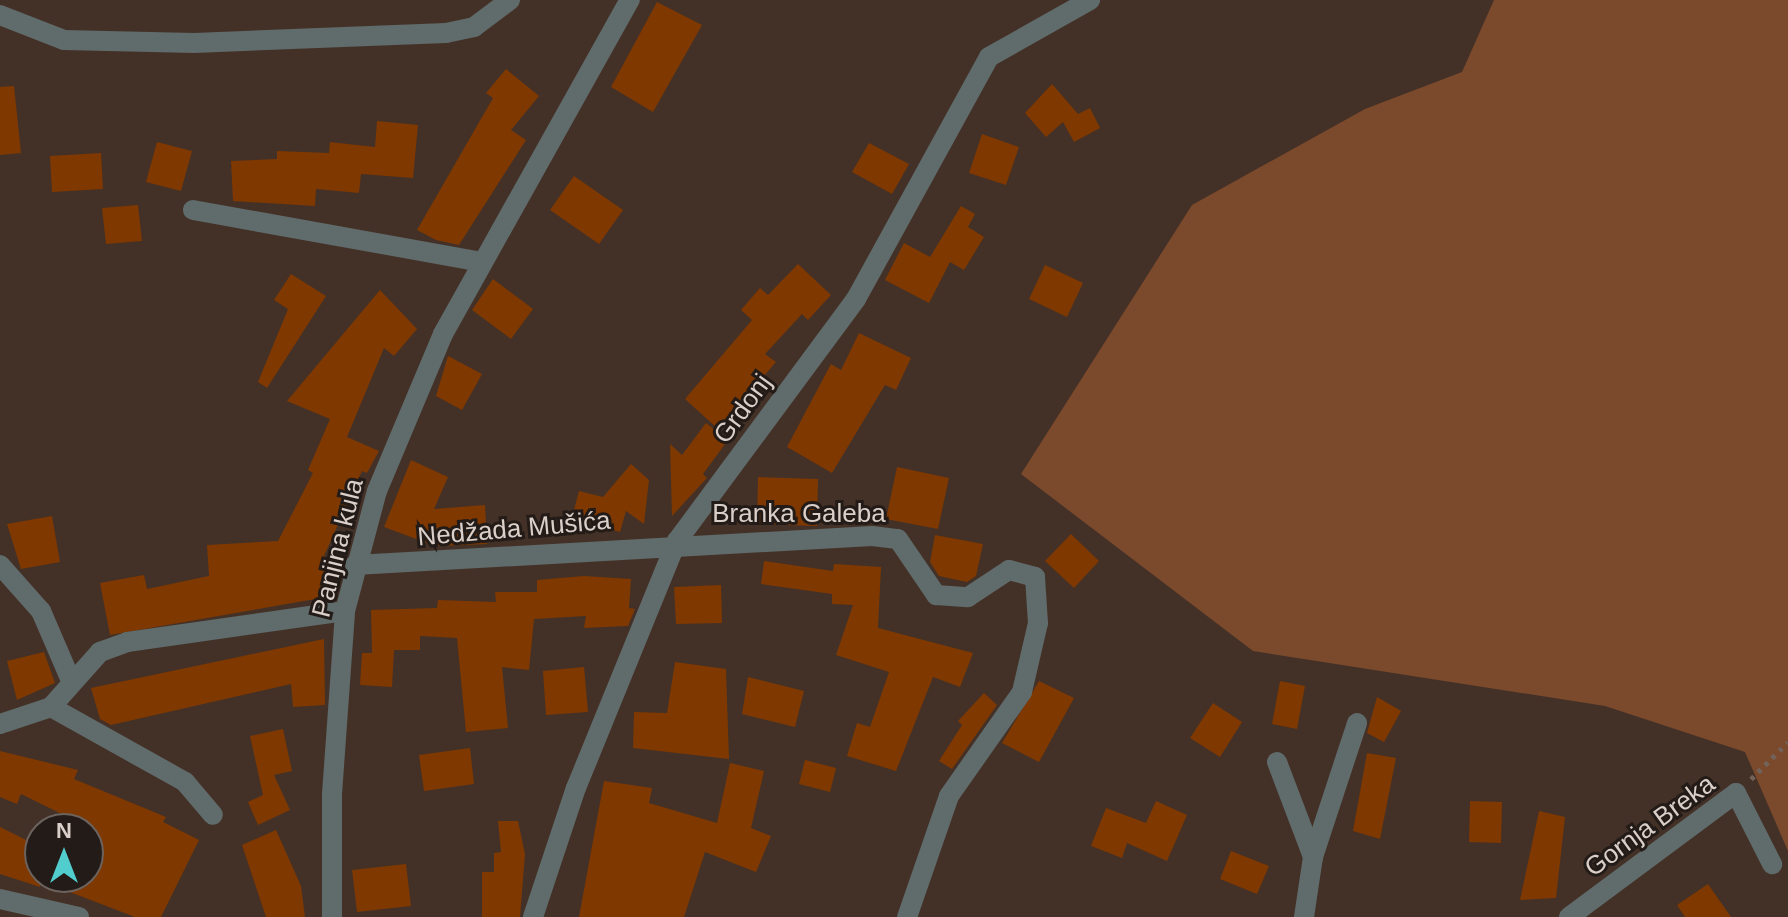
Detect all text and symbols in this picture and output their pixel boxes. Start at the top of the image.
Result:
street label: Grdonj [707,368,779,450]
street label: Panjina kula [306,476,370,620]
street label: Branka Galeba [712,498,886,530]
street label: Nedžada Mušića [416,505,612,553]
street label: Gornja Breka [1579,768,1721,884]
north arrow [24,813,104,893]
text: N [56,818,72,843]

